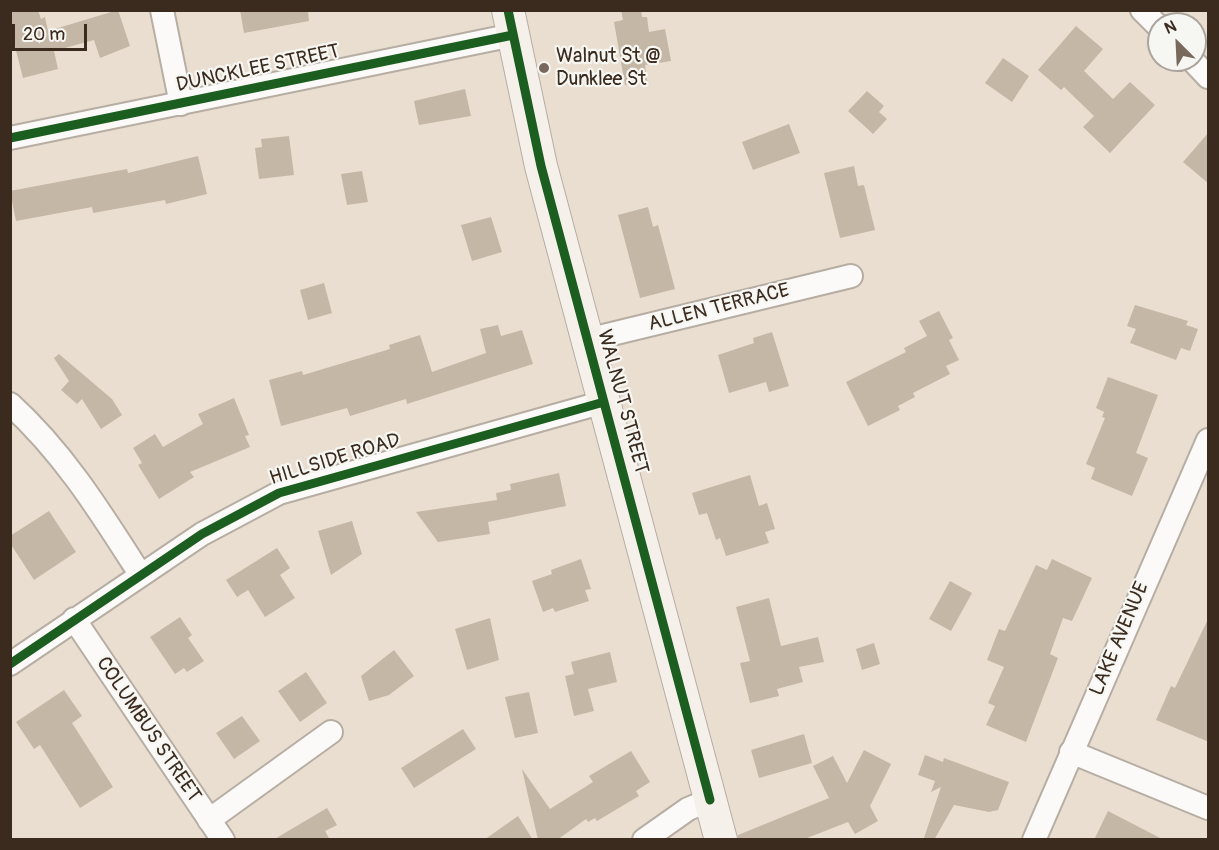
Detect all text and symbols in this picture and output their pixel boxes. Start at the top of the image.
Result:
scale bar [15,12,90,50]
north arrow [1147,12,1207,72]
text: N [1161,16,1179,39]
text: 20 m [23,23,65,46]
street label: DUNCKLEE STREET [174,40,342,98]
place label: Walnut St @ Dunklee St [556,45,661,92]
marker: Walnut St @ Dunklee St [537,61,551,75]
street label: ALLEN TERRACE [646,279,792,337]
street label: WALNUT STREET [591,327,653,477]
street label: HILLSIDE ROAD [267,429,403,491]
street label: LAKE AVENUE [1085,578,1155,700]
street label: COLUMBUS STREET [91,653,205,807]

